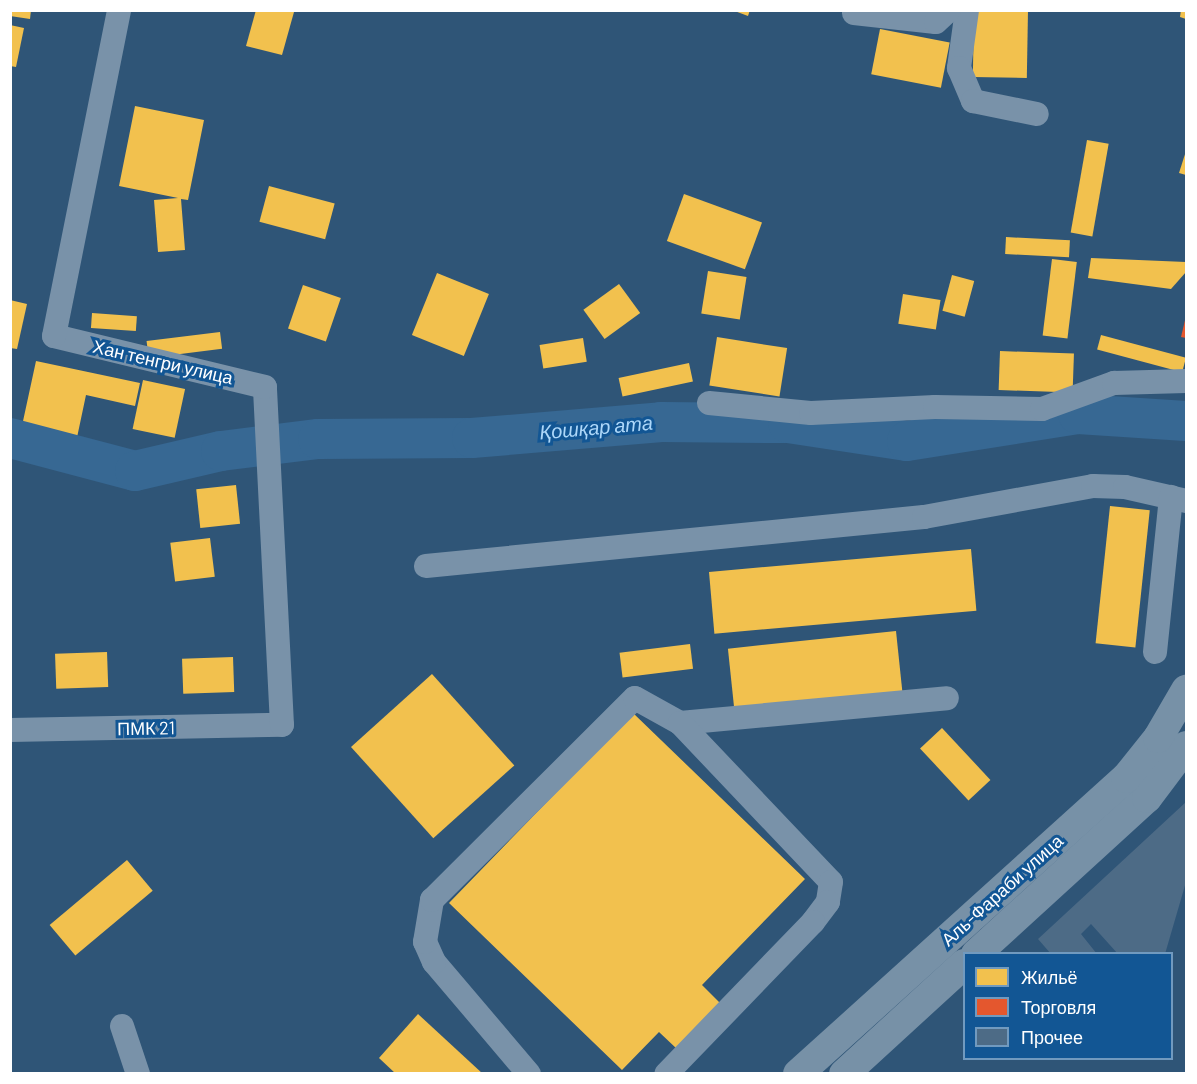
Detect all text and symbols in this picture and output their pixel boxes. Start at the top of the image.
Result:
street label: Хан тенгри улица [91,335,235,389]
water label: Қошқар ата [538,410,654,444]
street label: ПМК 21 [117,717,175,739]
street label: Аль-Фараби улица [937,830,1067,950]
legend [963,952,1173,1060]
text: Жильё [1021,966,1078,988]
text: Торговля [1021,996,1096,1018]
text: Прочее [1021,1026,1083,1048]

